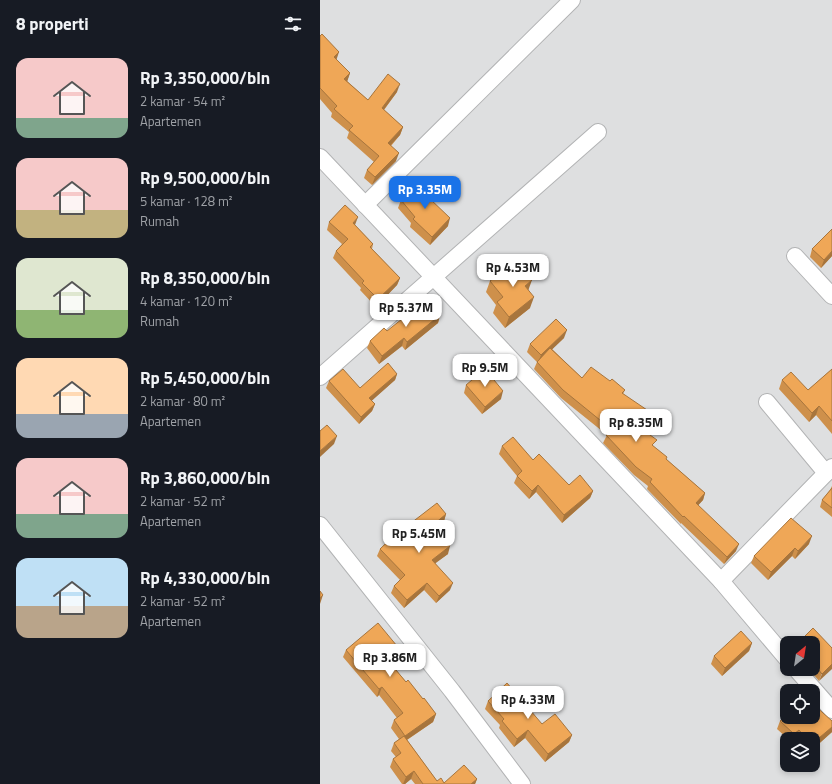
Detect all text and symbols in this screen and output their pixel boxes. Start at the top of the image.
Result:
text: 8 properti [16,11,89,37]
icon: filters [282,13,304,35]
text: Rp 3,350,000/bln [140,65,270,91]
icon: home [48,74,96,122]
text: 2 kamar · 54 m² [140,91,225,111]
text: Apartemen [140,111,201,131]
text: Rp 9,500,000/bln [140,165,270,191]
icon: home [48,174,96,222]
pin: Rp 3.35M [384,176,466,210]
text: Rp 3.35M [398,179,452,199]
text: 5 kamar · 128 m² [140,191,232,211]
text: Rumah [140,211,179,231]
pin: Rp 4.53M [472,254,554,288]
text: Rp 4.53M [486,257,540,277]
text: Rp 8,350,000/bln [140,265,270,291]
icon: home [48,274,96,322]
text: 4 kamar · 120 m² [140,291,232,311]
pin: Rp 5.37M [365,294,447,328]
text: Rp 5.37M [379,297,433,317]
text: Rumah [140,311,179,331]
pin: Rp 9.5M [448,354,522,388]
text: Rp 9.5M [461,357,509,377]
text: Rp 5,450,000/bln [140,365,270,391]
icon: home [48,374,96,422]
text: 2 kamar · 80 m² [140,391,225,411]
pin: Rp 8.35M [595,409,677,443]
text: Apartemen [140,411,201,431]
text: Rp 8.35M [609,412,663,432]
text: Rp 3,860,000/bln [140,465,270,491]
icon: home [48,474,96,522]
text: 2 kamar · 52 m² [140,491,225,511]
text: Apartemen [140,511,201,531]
pin: Rp 5.45M [378,520,460,554]
text: Rp 5.45M [392,523,446,543]
text: Rp 4,330,000/bln [140,565,270,591]
icon: home [48,574,96,622]
text: 2 kamar · 52 m² [140,591,225,611]
text: Apartemen [140,611,201,631]
north arrow [780,636,820,676]
map controls [780,636,820,772]
pin: Rp 3.86M [349,644,431,678]
text: Rp 3.86M [363,647,417,667]
button: locate [780,684,820,724]
pin: Rp 4.33M [487,686,569,720]
text: Rp 4.33M [501,689,555,709]
button: layers [780,732,820,772]

